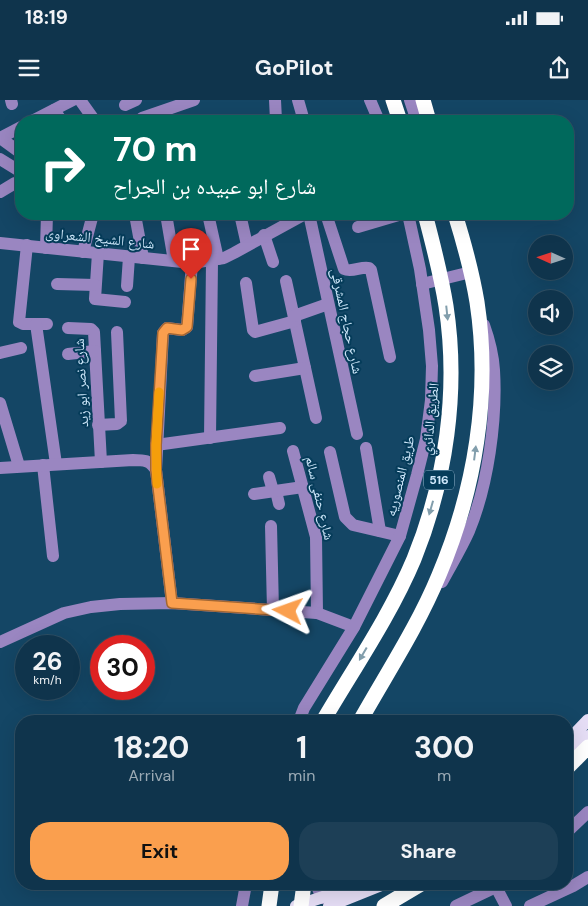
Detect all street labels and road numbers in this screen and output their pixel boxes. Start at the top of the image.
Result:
street label: شارع الشيخ الشعراوى [44,223,155,254]
street label: شارع حجاج المشرقى [326,267,367,376]
street label: شارع نصر ابو زيد [70,338,93,428]
street label: الطريق الدائري [417,382,445,456]
street label: طريق المنصوريه [381,434,420,518]
street label: شارع حنفى سالم [301,454,338,542]
road number: 516 [424,470,454,490]

